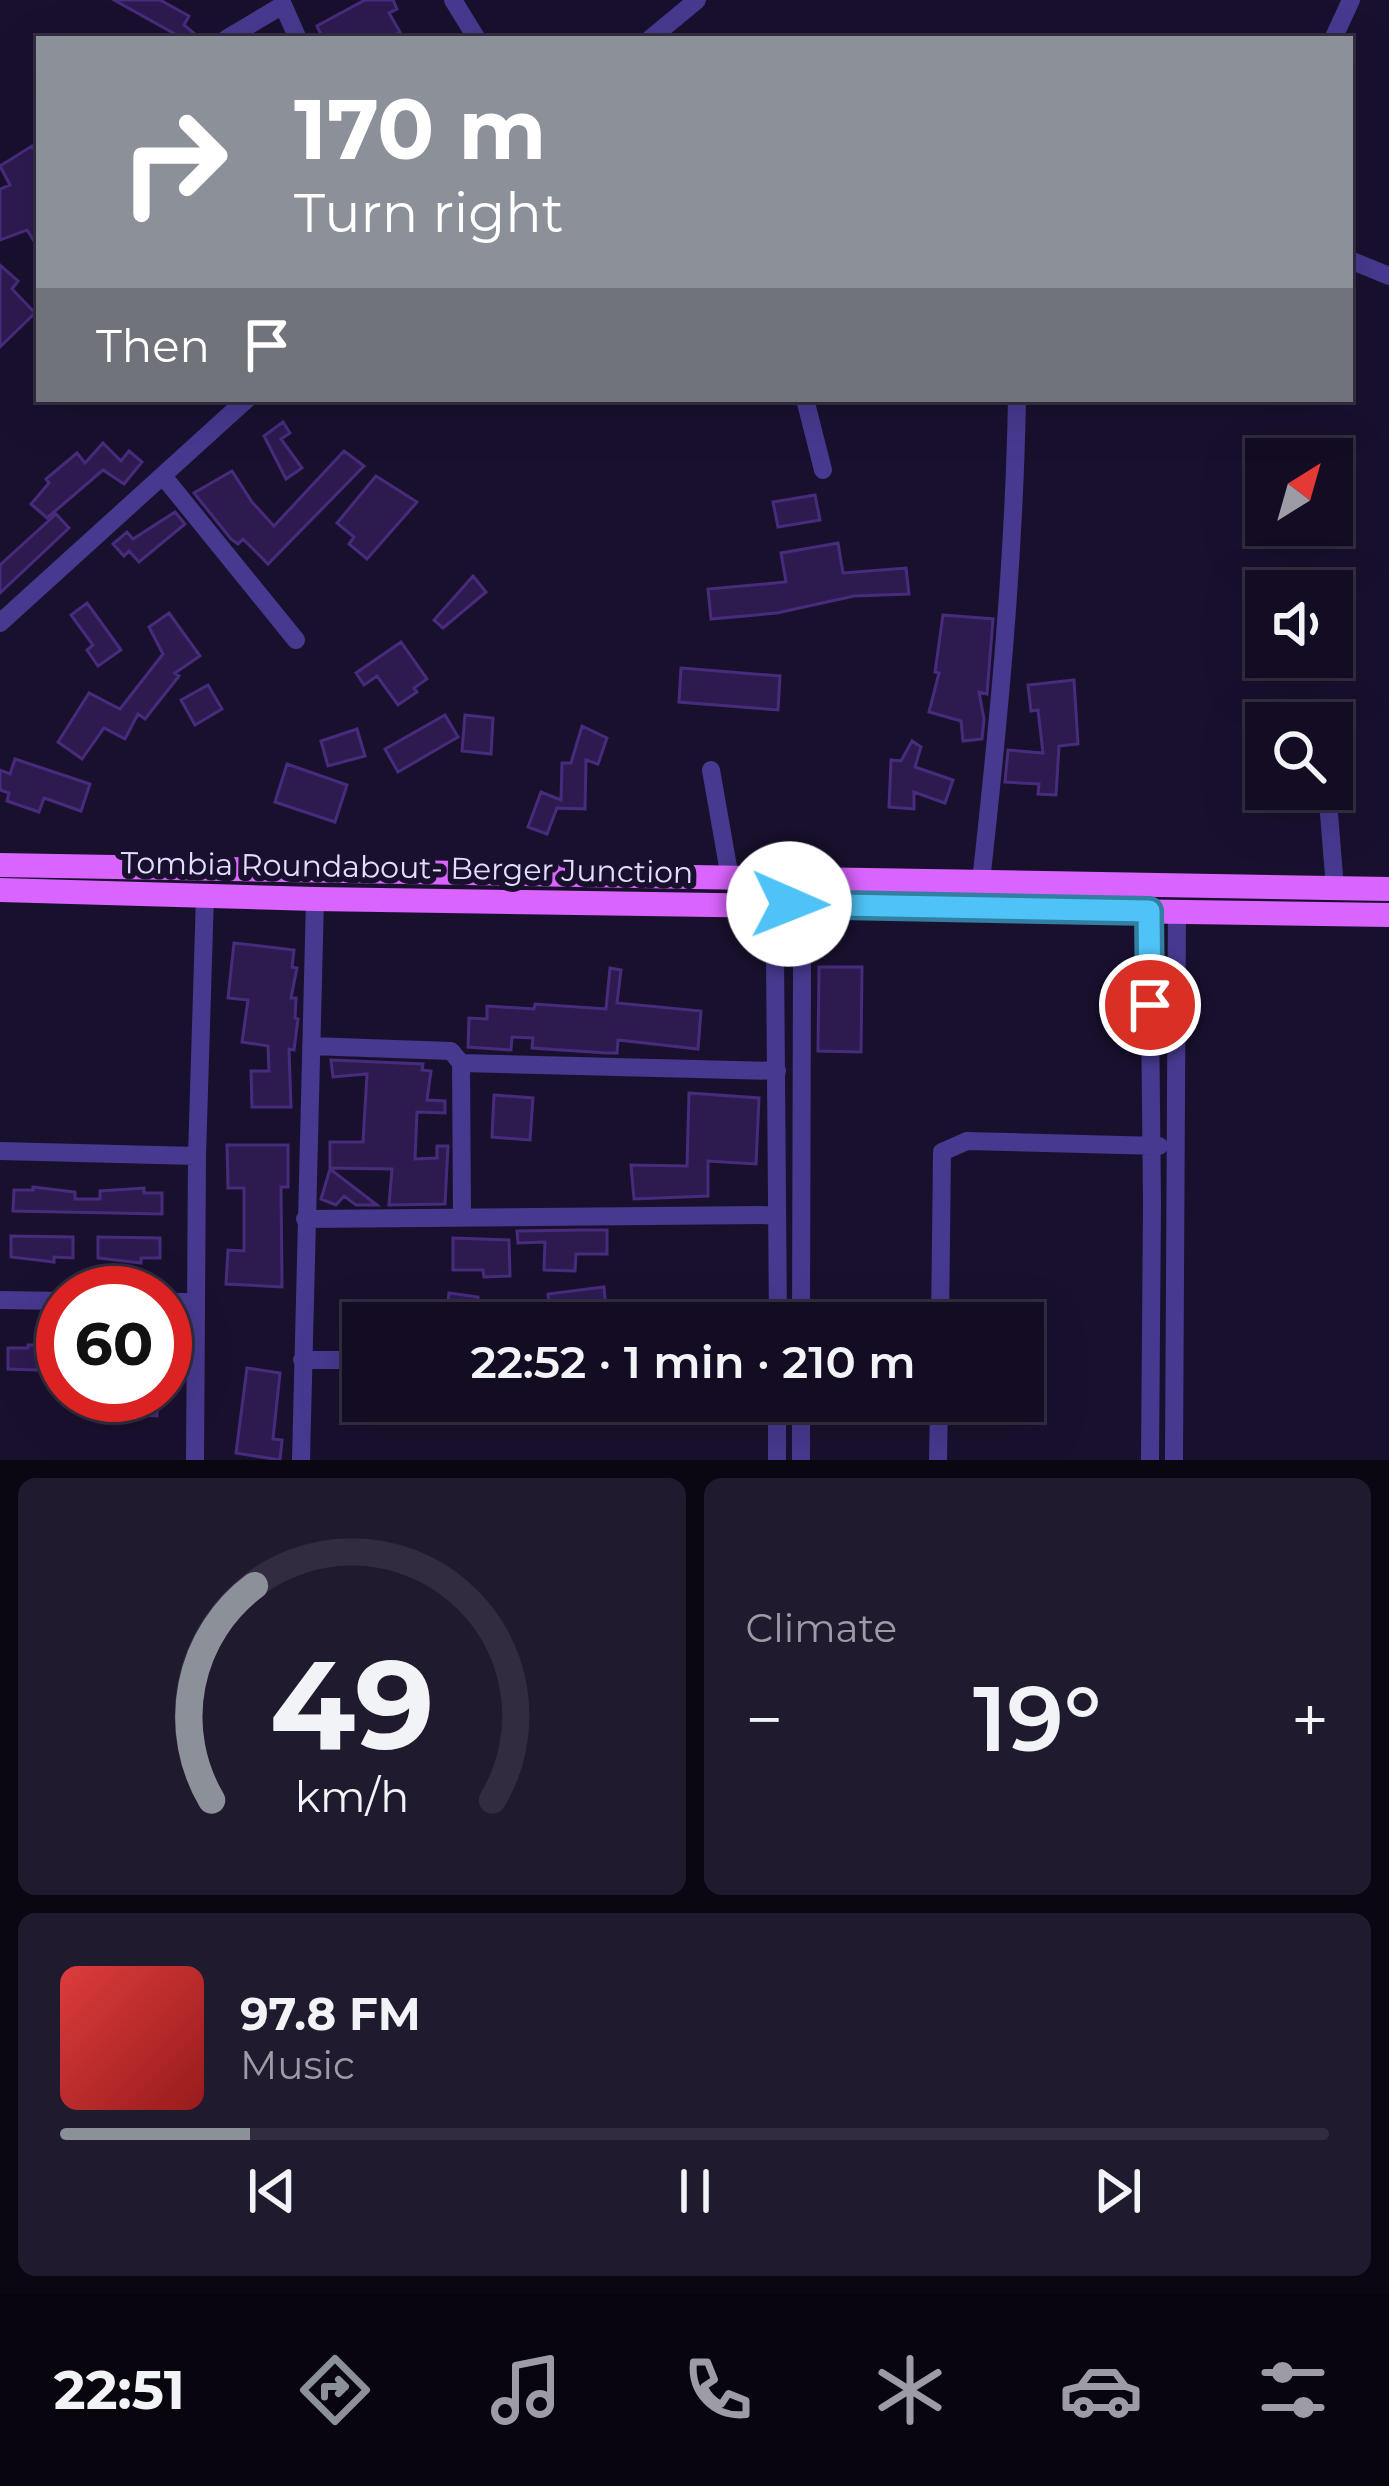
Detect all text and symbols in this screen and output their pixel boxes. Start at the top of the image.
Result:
text: 170 m [294,78,546,180]
icon: right [96,84,252,240]
text: Turn right [294,180,564,246]
icon: arrive [234,312,300,378]
text: Then [96,318,210,373]
north arrow [1245,438,1353,546]
map controls [1245,438,1353,810]
button: sound [1245,570,1353,678]
button: search [1245,702,1353,810]
position arrow [726,841,852,967]
street label: Tombia Roundabout- Berger Junction [120,844,694,891]
pin [1099,954,1201,1056]
icon: arrive [1117,972,1183,1038]
speed limit sign: 60 [36,1266,192,1422]
text: 22:52 · 1 min · 210 m [470,1334,916,1389]
text: Climate [746,1604,897,1652]
text: 49 [269,1628,434,1780]
text: 19° [973,1664,1101,1774]
text: − [746,1679,783,1760]
text: + [1291,1679,1329,1760]
text: km/h [295,1769,409,1822]
text: 97.8 FM [240,1986,421,2041]
text: Music [240,2041,355,2089]
icon: previous [239,2158,305,2224]
icon: pause [662,2158,728,2224]
icon: next [1085,2158,1151,2224]
icon: directions [293,2348,377,2432]
icon: music [484,2348,568,2432]
icon: phone [676,2348,760,2432]
icon: climate [868,2348,952,2432]
icon: car [1059,2348,1143,2432]
icon: filters [1251,2348,1335,2432]
text: 22:51 [54,2357,185,2423]

